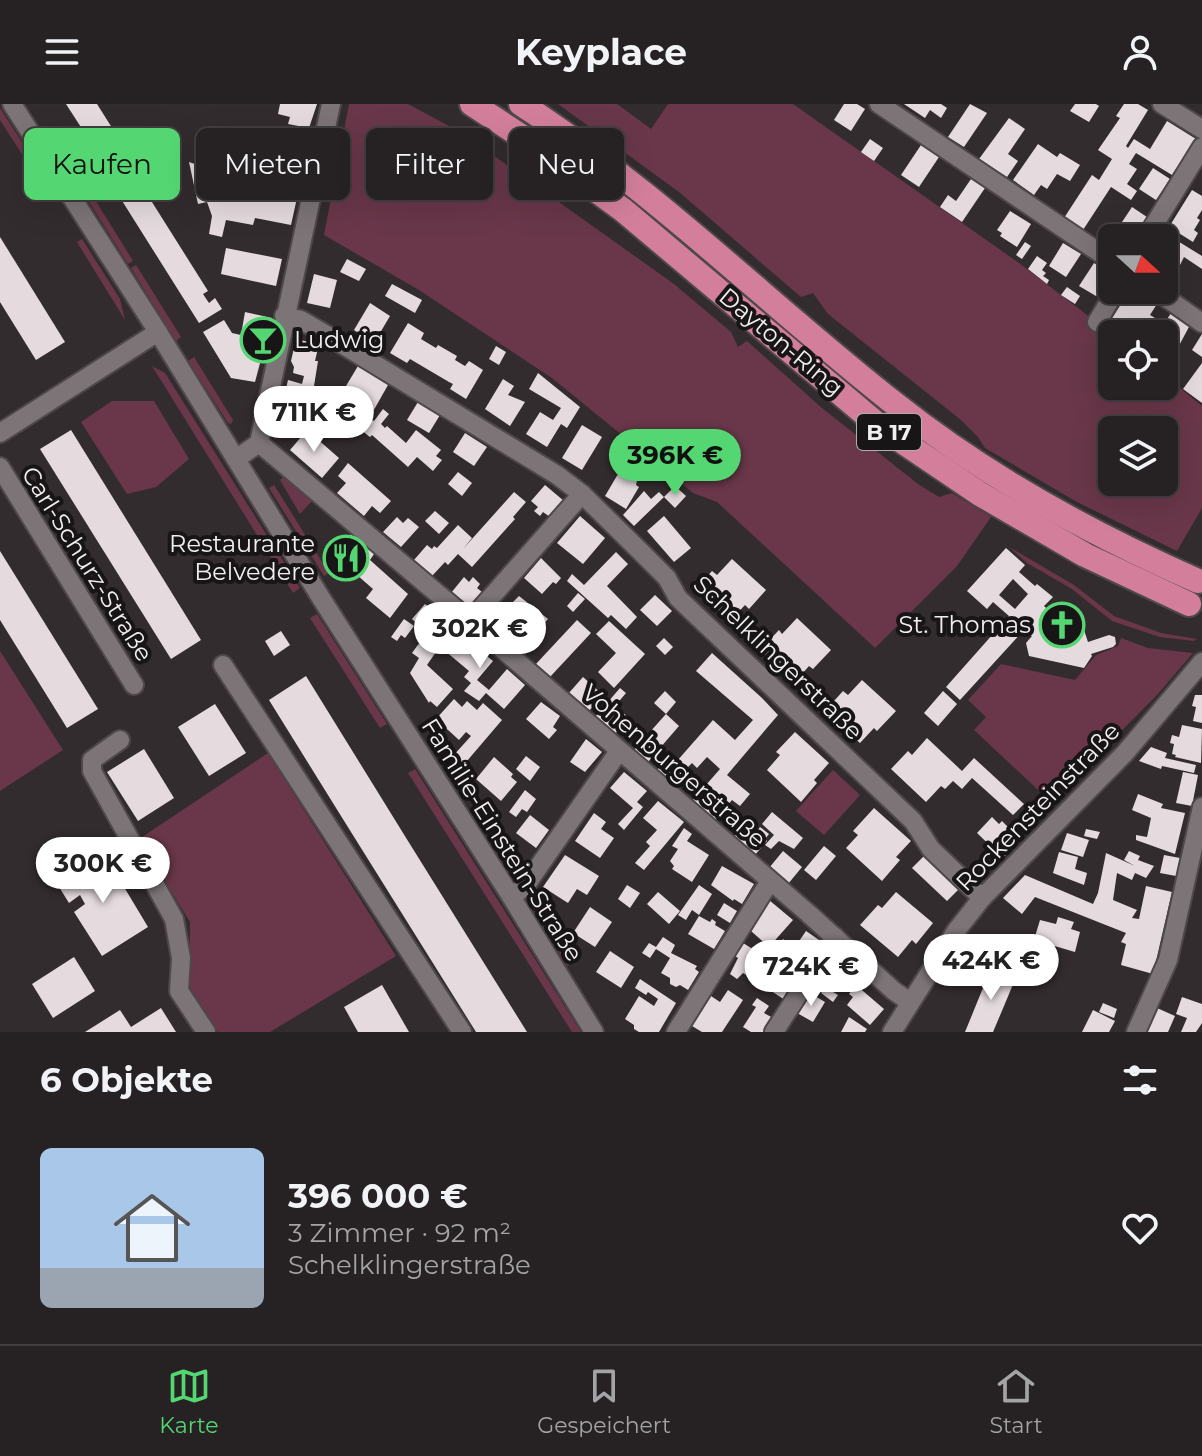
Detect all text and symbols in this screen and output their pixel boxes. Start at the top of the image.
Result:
icon: menu [40,30,84,74]
text: Keyplace [515,30,687,74]
icon: person [1118,30,1162,74]
chip: Kaufen [24,128,180,200]
chip: Mieten [196,128,350,200]
chip: Filter [366,128,493,200]
chip: Neu [509,128,624,200]
north arrow [1098,224,1178,304]
map controls [1098,224,1178,496]
street label: Dayton-Ring [713,281,849,402]
bar icon: Ludwig [239,316,287,364]
button: locate [1098,320,1178,400]
place label: Ludwig [294,325,384,354]
pin: 711K € [249,386,379,454]
text: 711K € [272,396,356,428]
road number: B 17 [857,414,921,450]
button: layers [1098,416,1178,496]
pin: 396K € [610,429,740,497]
text: 396K € [627,439,723,471]
street label: Carl-Schurz-Straße [16,461,159,666]
place label: Restaurante Belvedere [169,529,315,586]
restaurant icon: Restaurante Belvedere [322,534,370,582]
street label: Schelklingerstraße [688,569,869,746]
church icon: St. Thomas [1038,601,1086,649]
pin: 302K € [415,602,545,670]
place label: St. Thomas [898,610,1031,639]
text: 302K € [432,612,528,644]
street label: Vohenburgerstraße [576,678,772,853]
street label: Familie-Einstein-Straße [416,713,589,967]
street label: Rockensteinstraße [950,716,1126,897]
pin: 300K € [38,837,168,905]
text: 300K € [54,847,152,879]
pin: 424K € [926,934,1056,1002]
pin: 724K € [746,940,876,1008]
text: 424K € [942,944,1040,976]
text: 724K € [763,950,859,982]
icon: filters [1118,1058,1162,1102]
text: 6 Objekte [40,1059,213,1101]
text: 396 000 € [288,1175,468,1217]
icon: home [104,1180,200,1276]
icon: heart [1118,1206,1162,1250]
text: 3 Zimmer · 92 m² [288,1217,511,1249]
text: Schelklingerstraße [288,1249,531,1281]
tab: Karte [159,1364,219,1439]
tab: Gespeichert [537,1364,671,1439]
tab: Start [990,1364,1043,1439]

